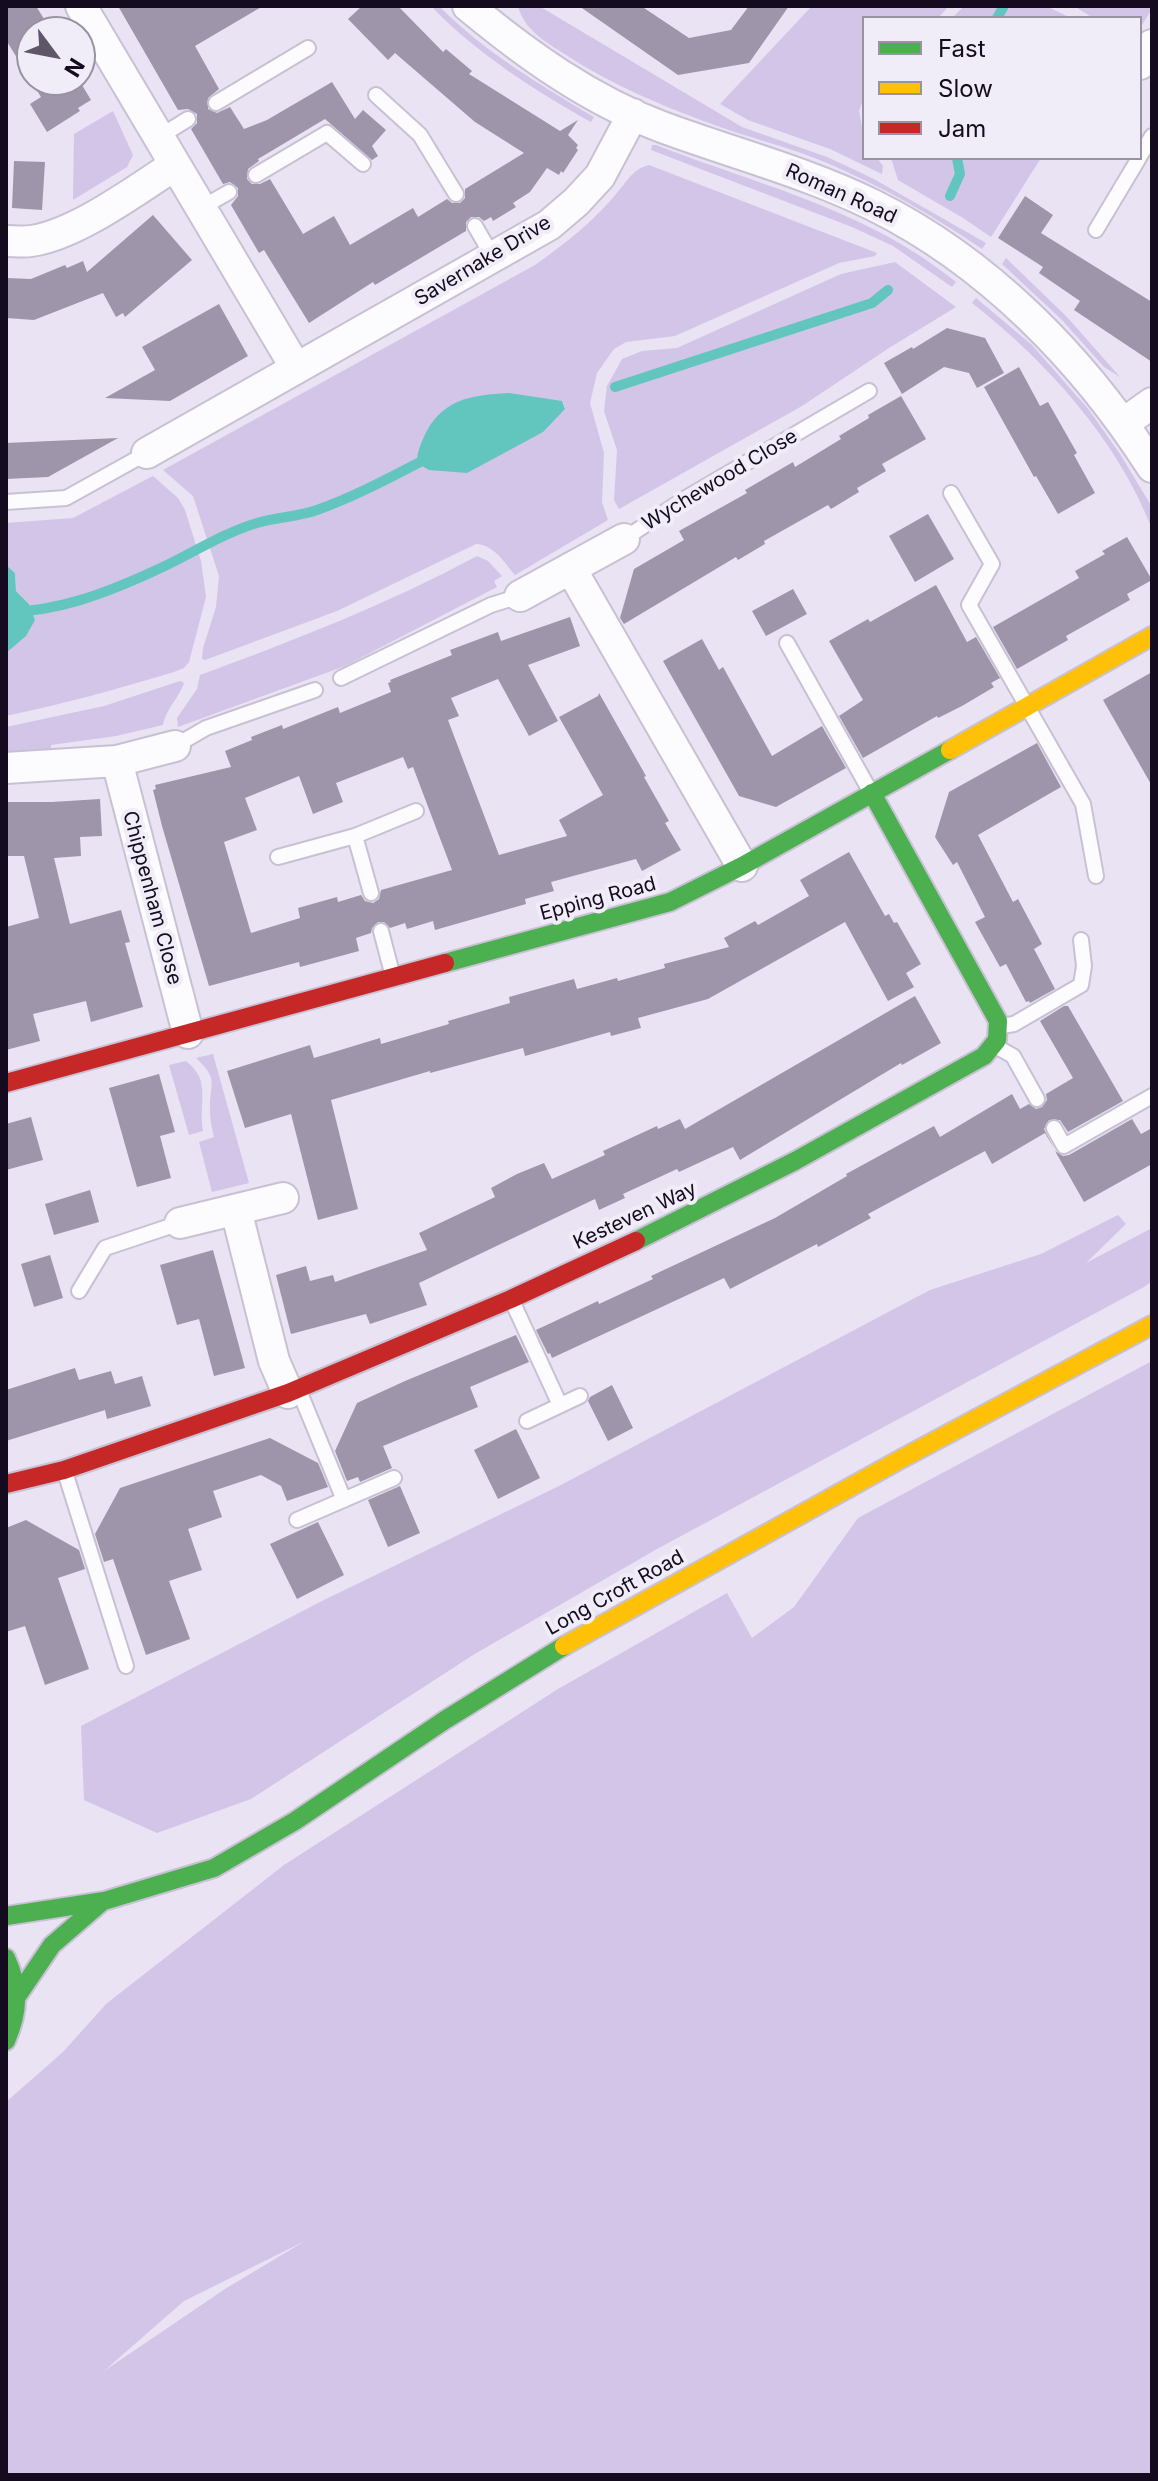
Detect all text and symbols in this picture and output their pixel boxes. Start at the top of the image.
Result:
north arrow [16,16,96,96]
legend [862,16,1142,160]
text: Fast [938,34,986,63]
text: N [59,54,90,82]
text: Slow [938,74,993,103]
text: Jam [938,114,986,143]
street label: Roman Road [782,159,900,229]
street label: Savernake Drive [411,211,555,311]
street label: Wychewood Close [638,424,802,536]
street label: Chippenham Close [117,808,187,988]
street label: Epping Road [537,872,659,926]
street label: Kesteven Way [570,1177,700,1255]
street label: Long Croft Road [542,1545,688,1641]

